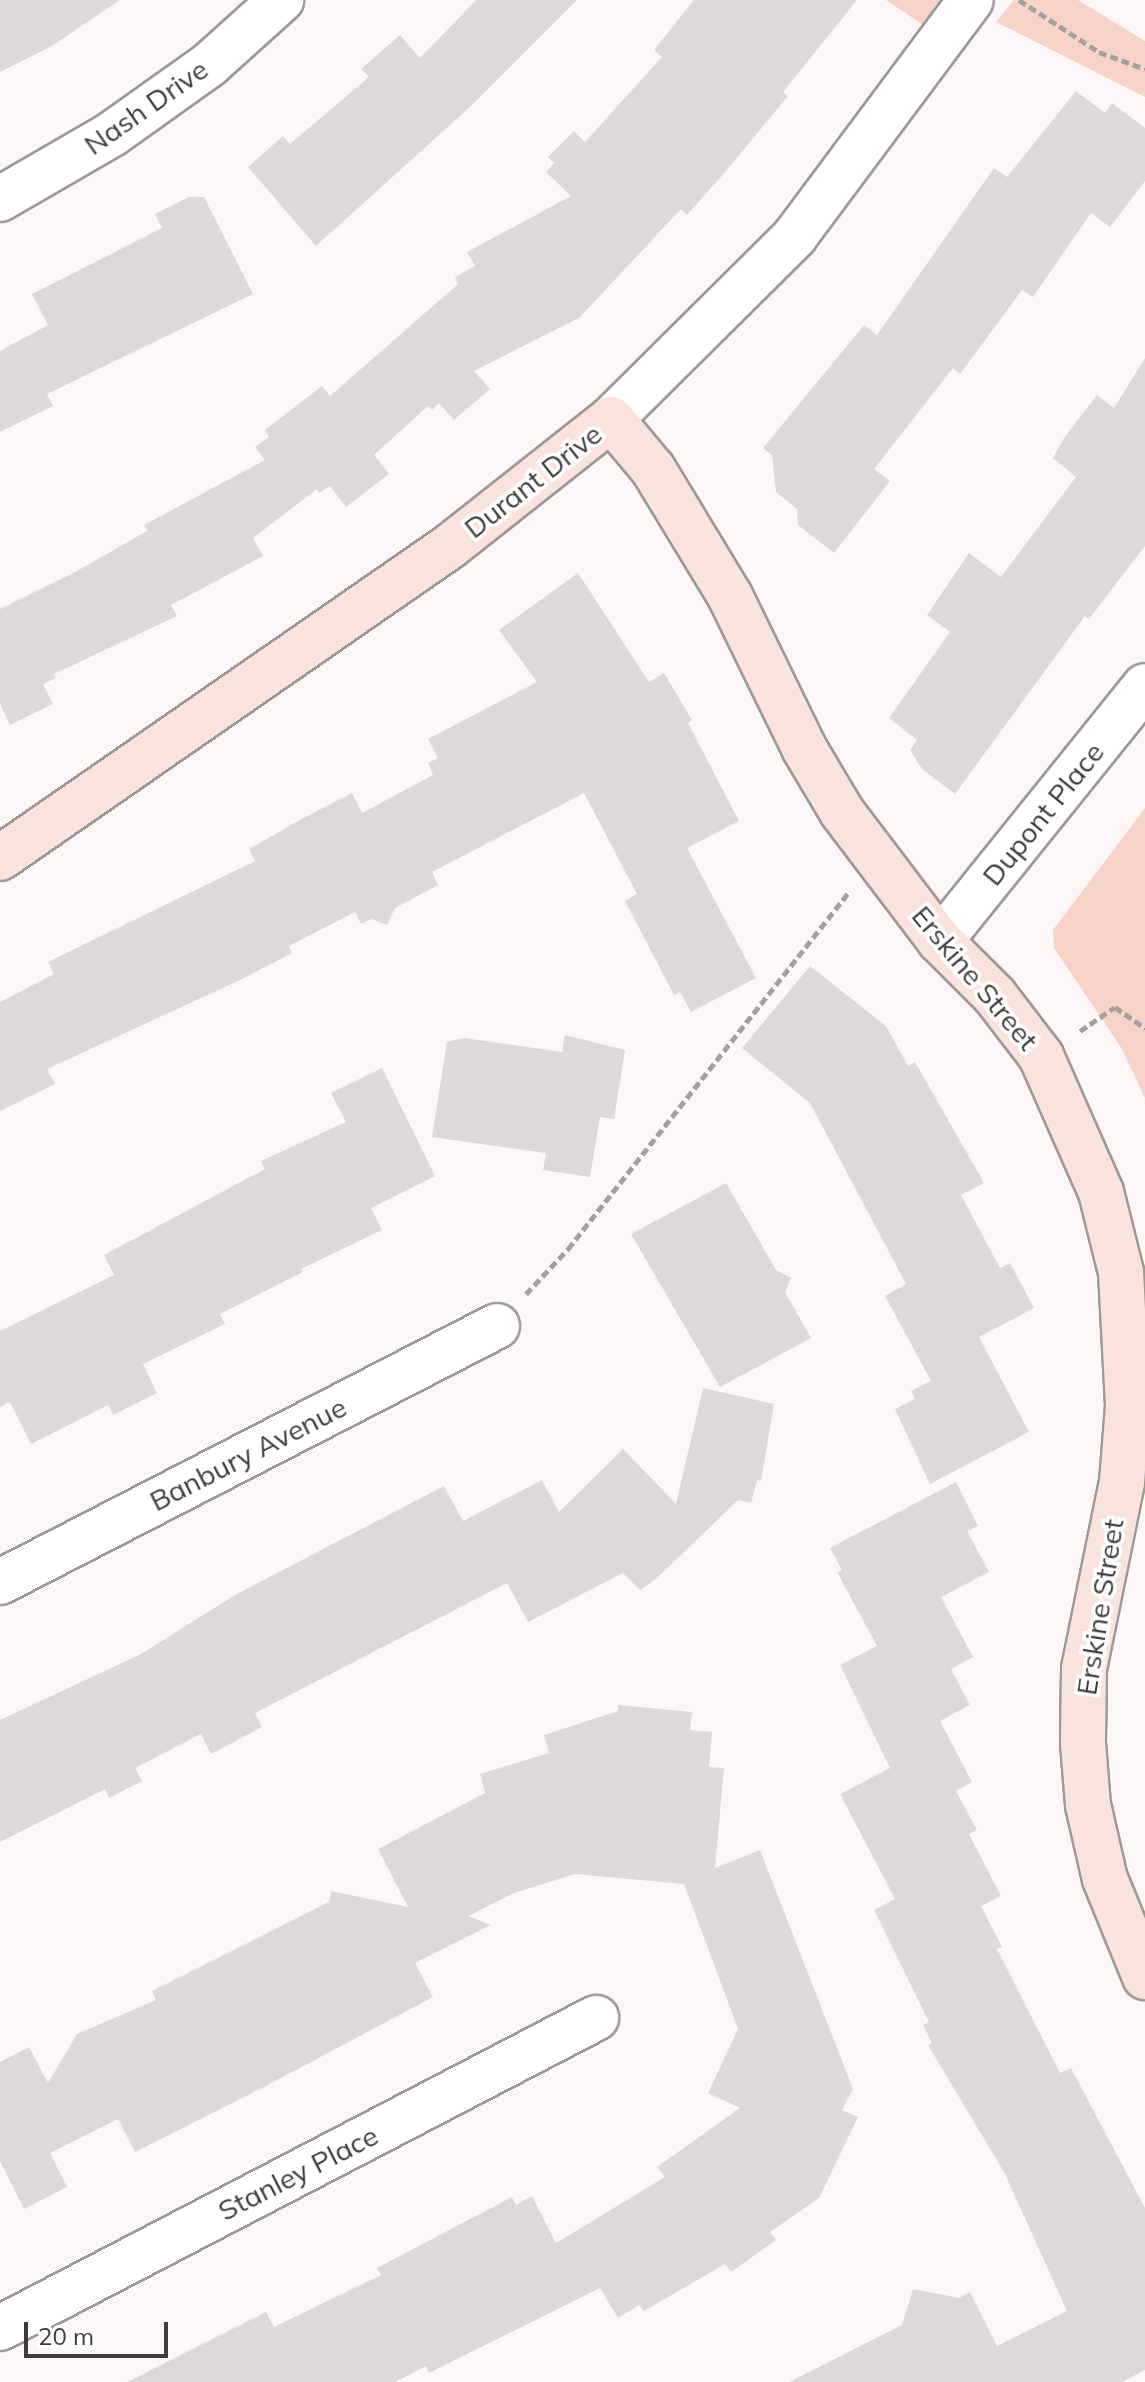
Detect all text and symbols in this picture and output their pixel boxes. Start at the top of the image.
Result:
street label: Nash Drive [78,52,214,162]
street label: Durant Drive [458,417,608,545]
street label: Dupont Place [975,736,1111,892]
street label: Erskine Street [905,899,1045,1057]
street label: Banbury Avenue [144,1390,352,1518]
street label: Erskine Street [1069,1517,1131,1697]
street label: Stanley Place [213,2118,383,2228]
scale bar [28,2306,172,2356]
text: 20 m [38,2321,94,2351]

